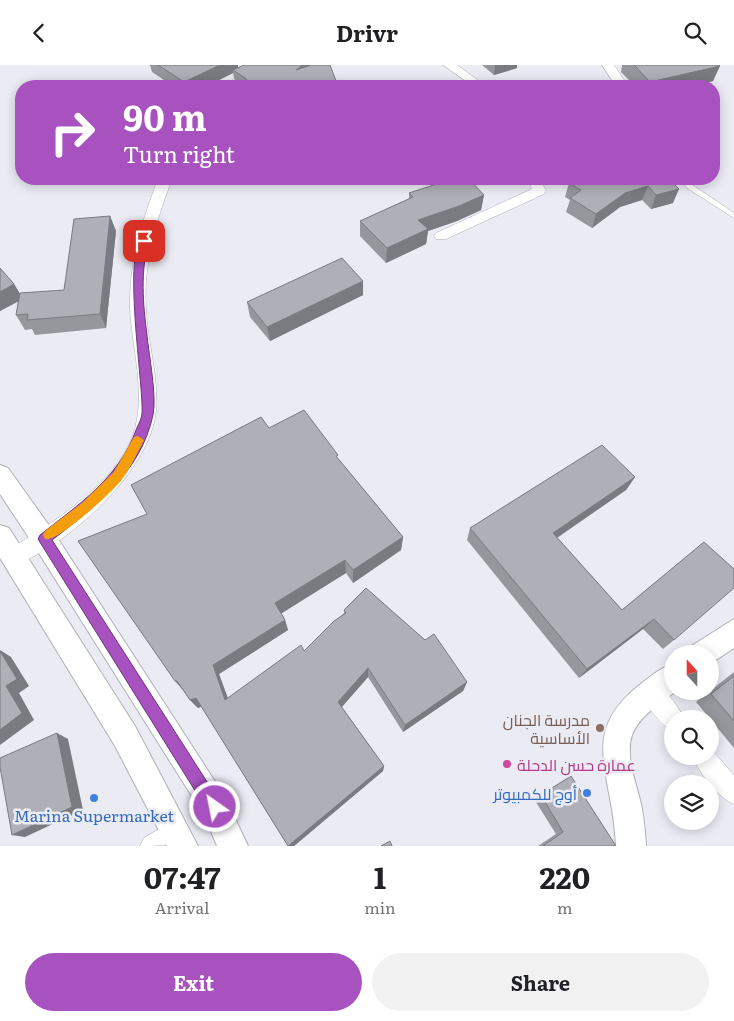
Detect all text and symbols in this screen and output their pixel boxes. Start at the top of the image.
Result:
text: Drivr [336,16,398,49]
icon: back [25,19,53,47]
icon: search [681,19,709,47]
text: 90 m [123,90,207,142]
icon: right [40,100,105,165]
text: Turn right [123,137,235,170]
pin [123,220,165,262]
icon: arrive [130,227,158,255]
north arrow [664,645,719,700]
map controls [664,645,719,830]
place label: مدرسة الجنان الأساسية [503,707,590,749]
button: search [664,710,719,765]
marker: مدرسة الجنان الأساسية [594,722,606,734]
place label: عمارة حسن الدحلة [517,752,636,776]
marker: عمارة حسن الدحلة [501,758,513,770]
button: layers [664,775,719,830]
position arrow [188,780,240,832]
place label: أوج للكمبيوتر [492,781,577,806]
marker: أوج للكمبيوتر [581,787,593,799]
marker: Marina Supermarket [88,792,100,804]
place label: Marina Supermarket [14,803,175,827]
text: 07:47 [144,854,220,898]
text: 1 [374,854,386,898]
text: 220 [540,854,590,898]
text: Arrival [155,895,209,919]
text: min [364,895,396,919]
text: m [557,895,573,919]
button: Exit [25,953,362,1011]
button: Share [372,953,709,1011]

